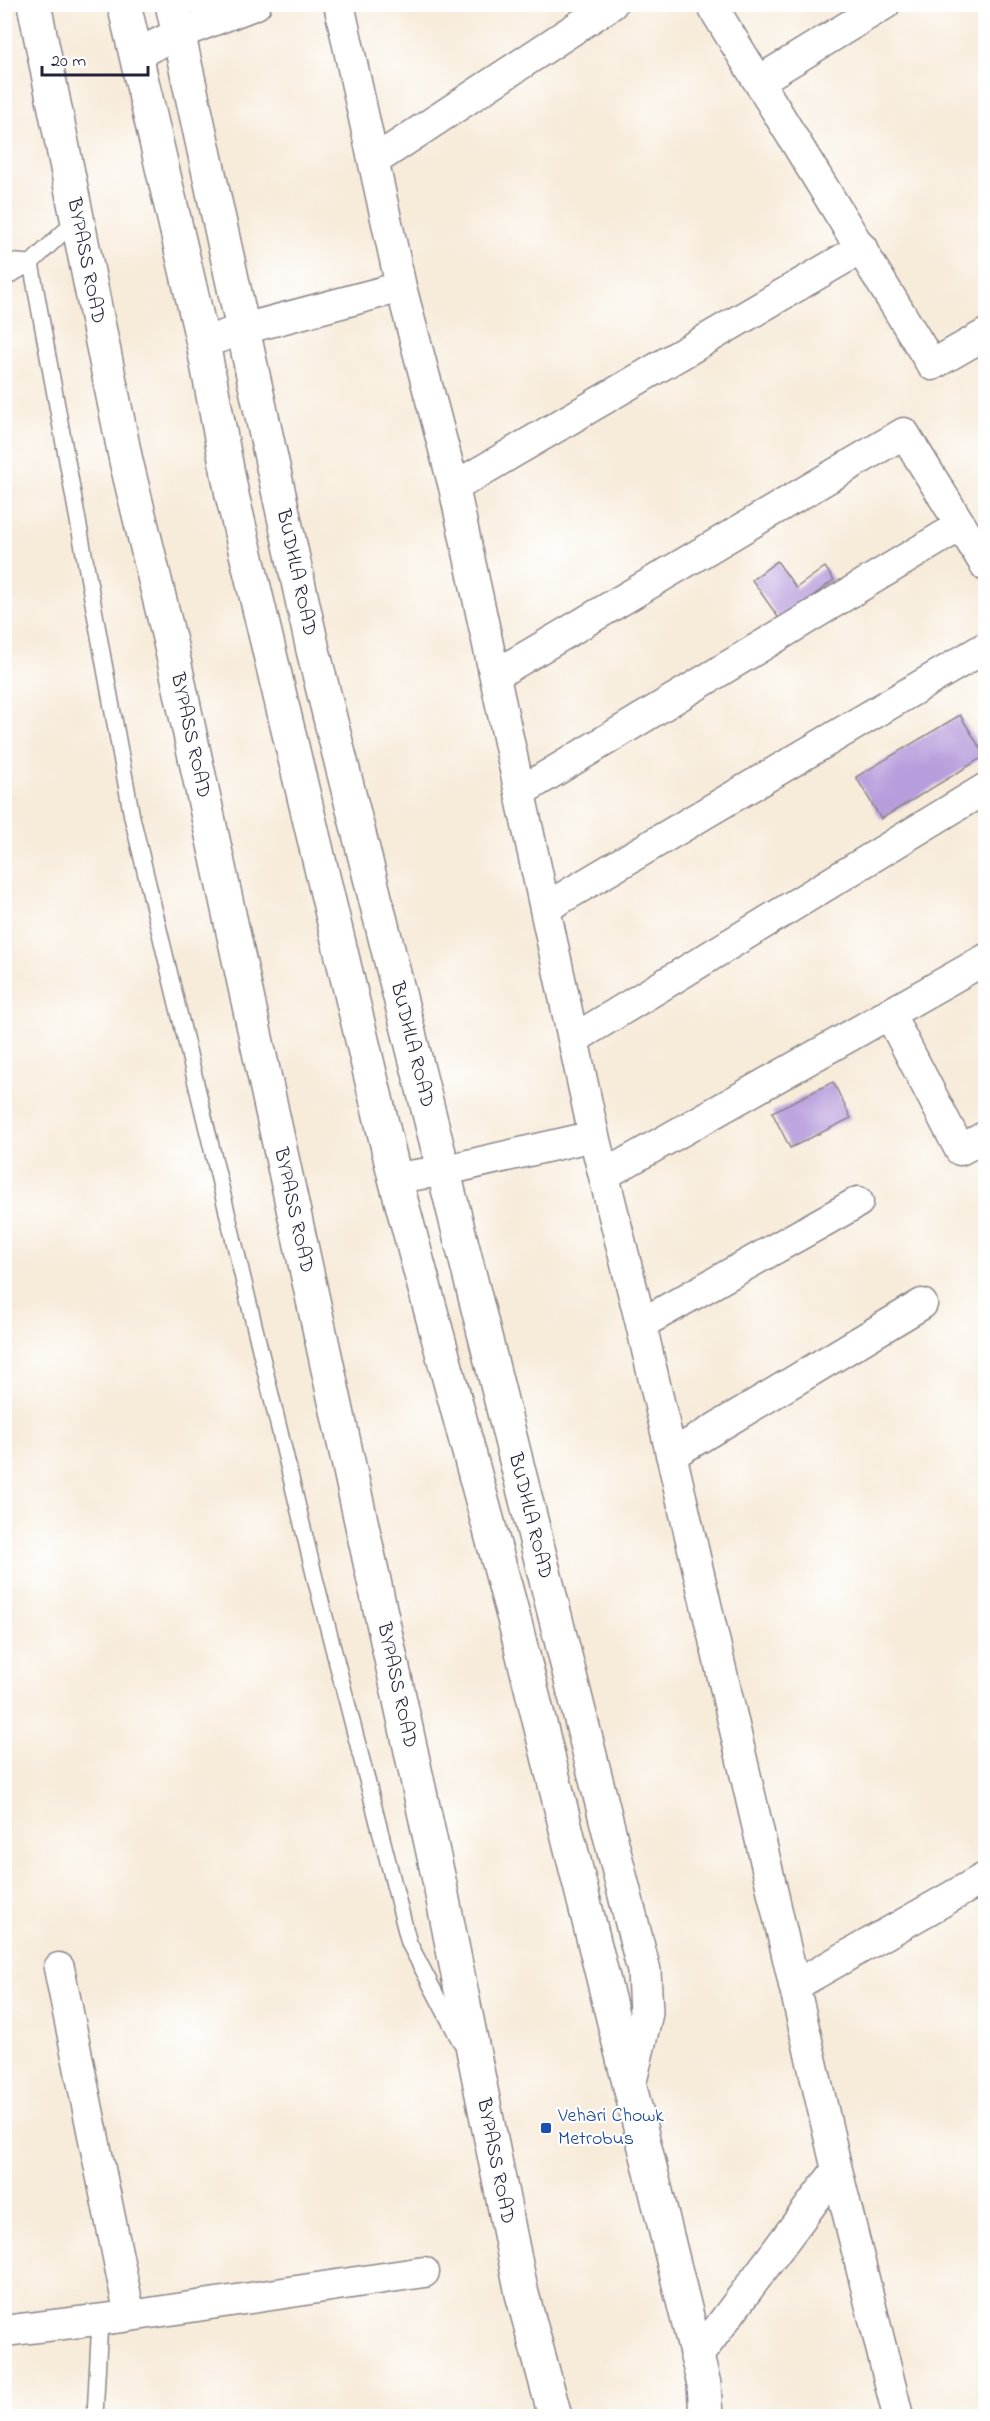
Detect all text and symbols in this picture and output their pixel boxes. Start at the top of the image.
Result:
scale bar [42,39,148,77]
text: 20 m [51,49,86,75]
street label: BYPASS ROAD [59,195,113,326]
street label: BUDHLA ROAD [268,506,324,639]
street label: BYPASS ROAD [162,669,218,801]
street label: BUDHLA ROAD [382,978,442,1110]
street label: BYPASS ROAD [266,1144,321,1276]
street label: BUDHLA ROAD [500,1449,560,1582]
street label: BYPASS ROAD [369,1619,424,1751]
street label: BYPASS ROAD [468,2095,522,2226]
place label: Vehari Chowk Metrobus [557,2102,664,2154]
marker: Vehari Chowk Metrobus [539,2121,553,2135]

